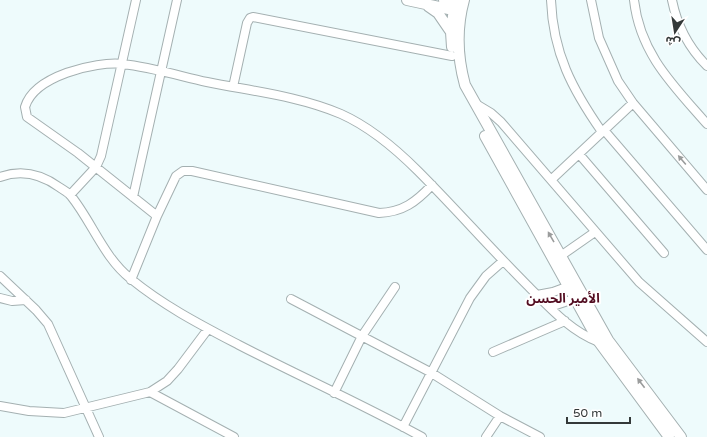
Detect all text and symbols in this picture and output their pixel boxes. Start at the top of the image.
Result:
north arrow [655,12,695,52]
text: ش [664,33,682,49]
one-way arrow [677,155,686,166]
one-way arrow [548,231,555,243]
district label: الأمير الحسن [526,291,600,307]
one-way arrow [637,378,645,389]
scale bar [567,399,630,425]
text: 50 m [573,406,602,420]

